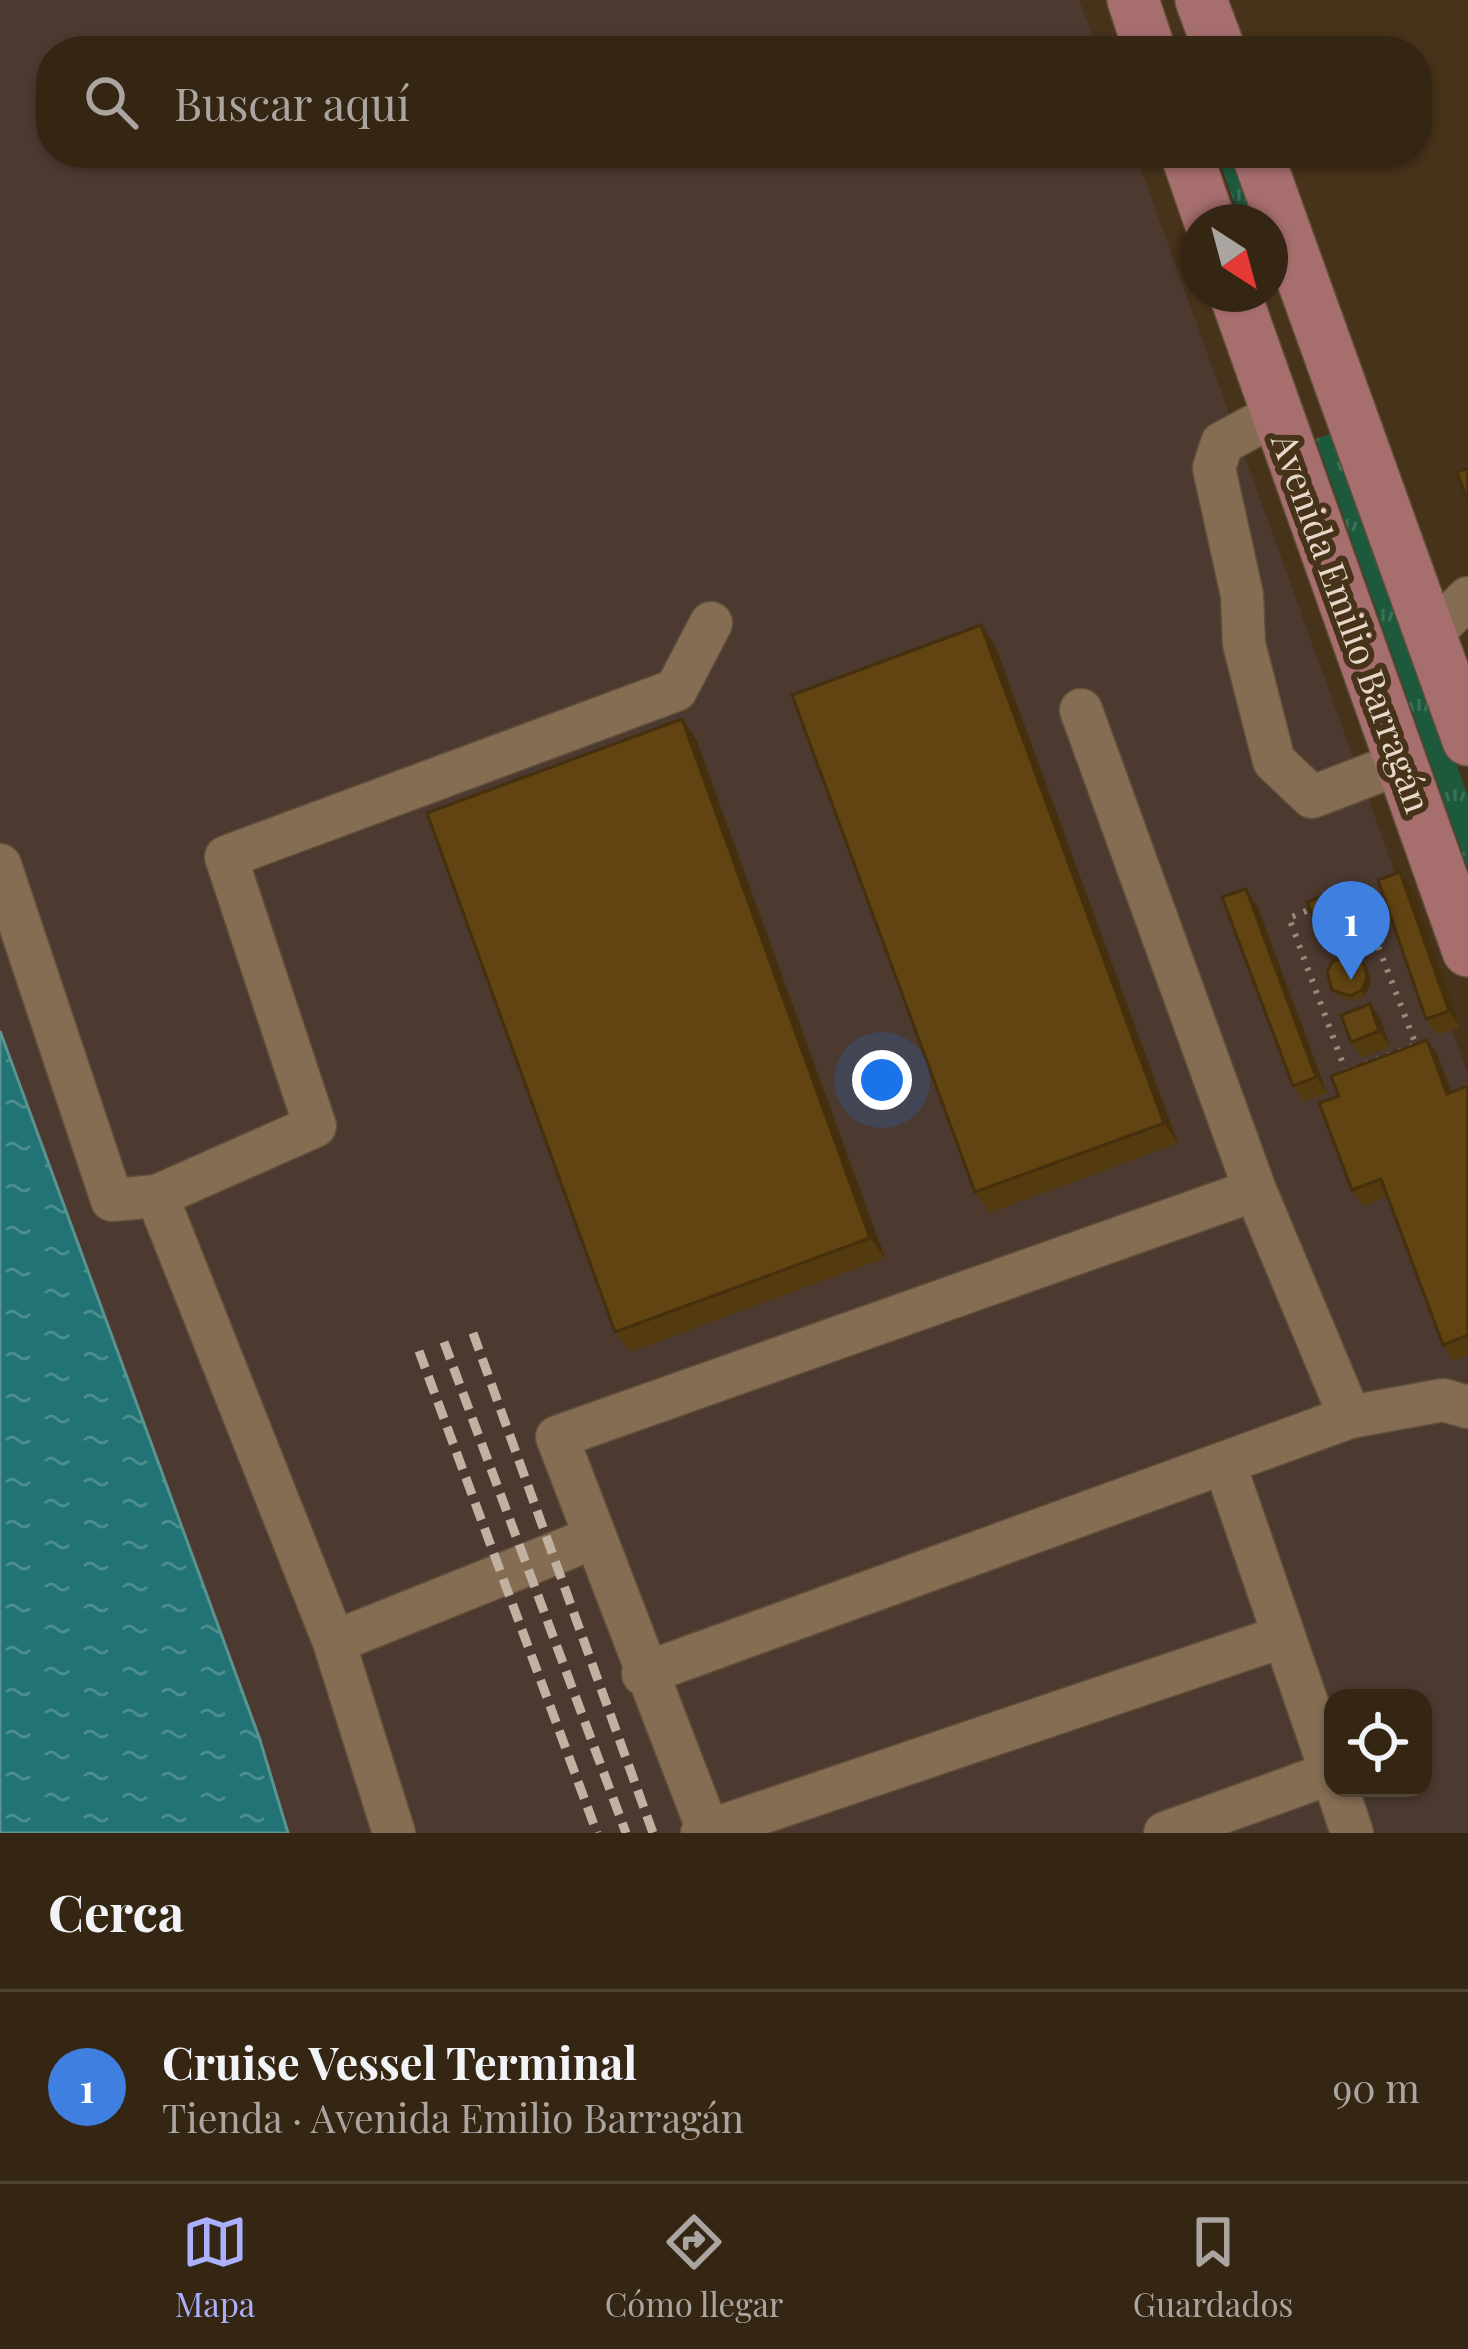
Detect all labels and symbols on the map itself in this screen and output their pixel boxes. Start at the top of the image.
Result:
north arrow [1180,204,1288,312]
street label: Avenida Emilio Barragán [1262,425,1444,818]
pin: 1 [1312,881,1390,980]
your location [852,1050,912,1110]

